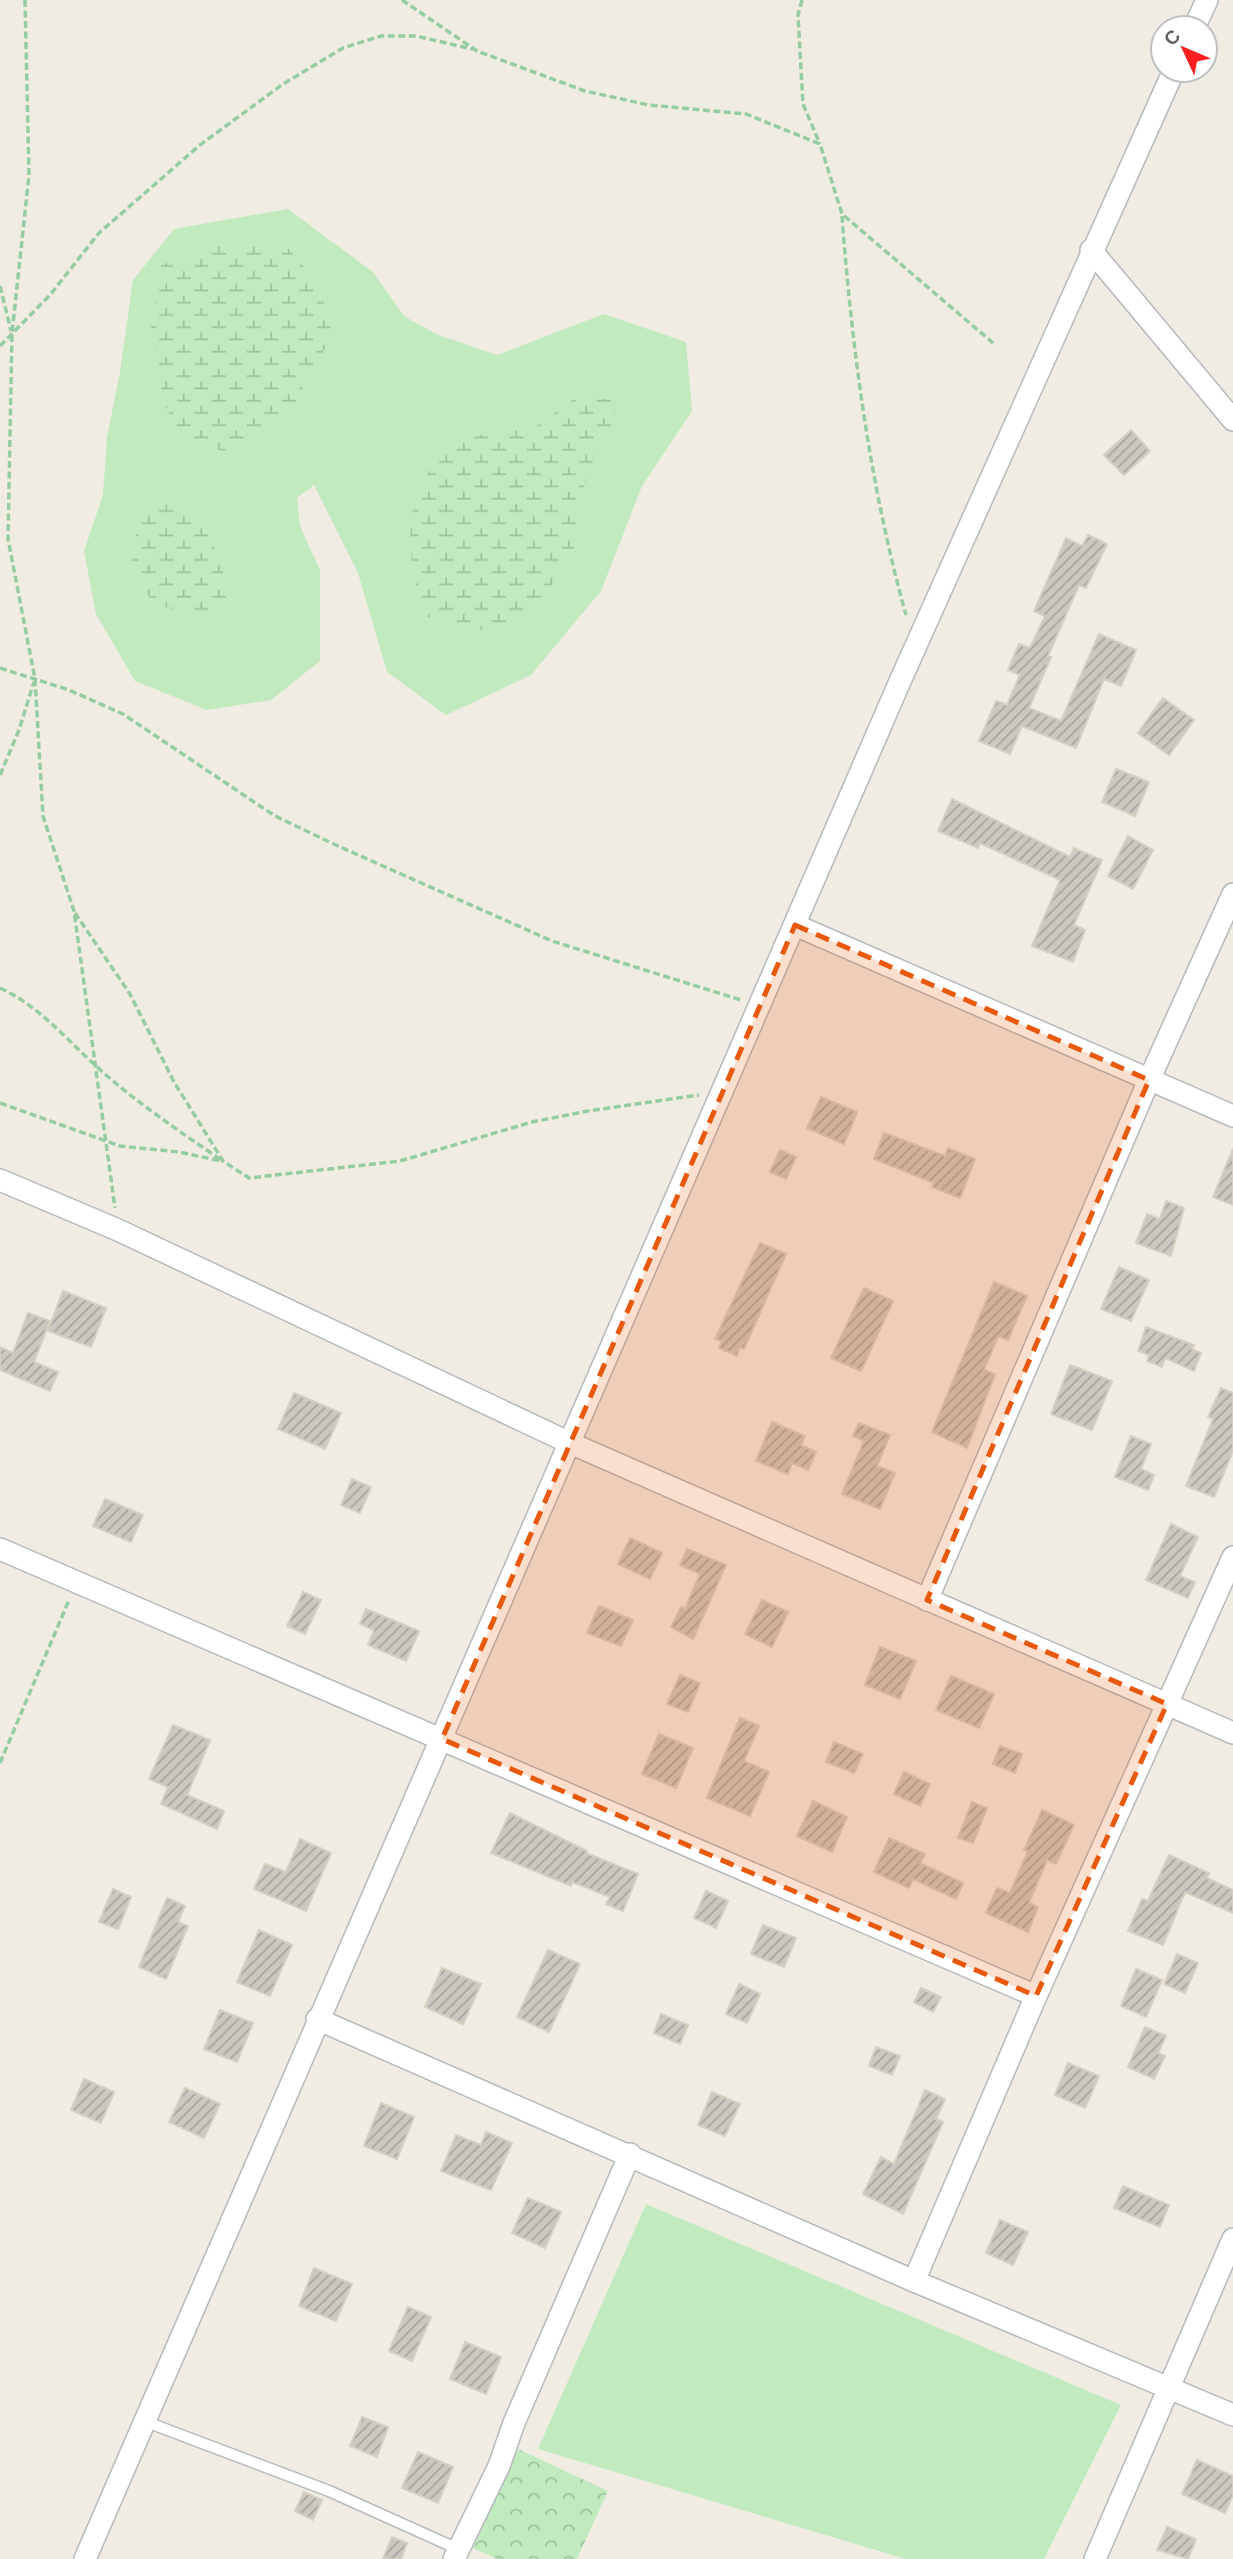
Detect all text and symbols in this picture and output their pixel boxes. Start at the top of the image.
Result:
north arrow [1149,14,1219,84]
text: С [1158,24,1185,50]

